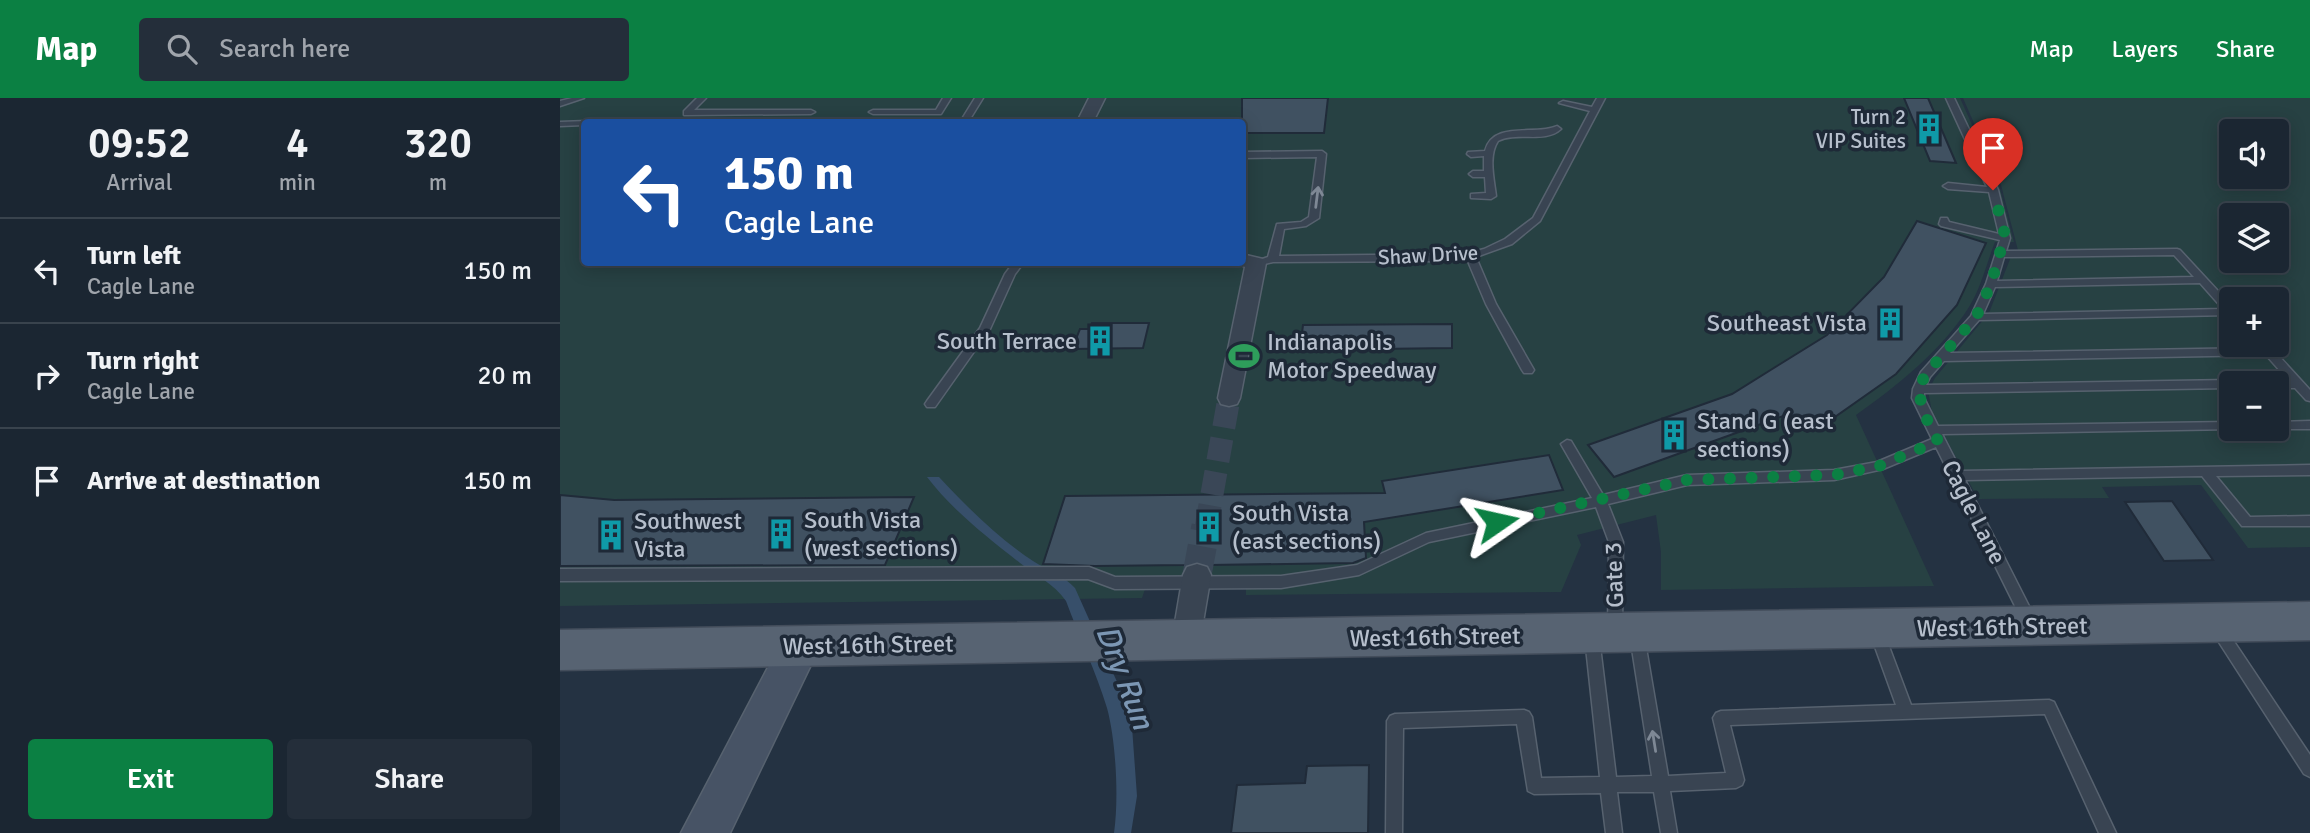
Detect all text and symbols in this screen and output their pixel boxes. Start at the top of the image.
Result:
search box [139,18,629,81]
text: Map [35,29,97,70]
icon: search [163,30,201,68]
text: Search here [219,33,350,65]
text: Map [2029,34,2074,64]
text: Layers [2112,34,2178,64]
text: Share [2216,34,2275,64]
place label: Turn 2 VIP Suites [1816,104,1906,154]
building icon: Turn 2 VIP Suites [1912,112,1946,146]
text: 09:52 [88,118,191,169]
text: 4 [286,118,309,169]
text: 320 [404,118,472,169]
pin [1963,118,2023,190]
map controls [2219,119,2289,441]
button: sound [2219,119,2289,189]
icon: arrive [1974,129,2012,167]
text: 150 m [724,143,854,203]
icon: left [609,147,700,238]
text: Arrival [106,168,172,197]
text: min [279,168,316,197]
text: m [429,168,447,197]
one-way arrow [1310,186,1323,208]
text: Cagle Lane [724,203,874,242]
button: layers [2219,203,2289,273]
street label: Shaw Drive [1377,239,1479,271]
text: Turn left [87,240,181,272]
icon: left [28,252,66,290]
text: 150 m [463,255,532,287]
text: Cagle Lane [87,272,195,301]
button: + [2219,287,2289,357]
building icon: Southeast Vista [1873,306,1907,340]
place label: Southeast Vista [1707,308,1867,338]
building icon: South Terrace [1083,324,1117,358]
place label: South Terrace [937,326,1077,356]
place label: Indianapolis Motor Speedway [1267,327,1436,385]
sports icon: Indianapolis Motor Speedway [1227,339,1261,373]
text: Turn right [87,345,199,377]
icon: right [28,357,66,395]
text: 20 m [477,360,532,392]
button: − [2219,371,2289,441]
text: Cagle Lane [87,377,195,406]
place label: Stand G (east sections) [1697,406,1834,464]
building icon: Stand G (east sections) [1657,418,1691,452]
street label: Cagle Lane [1935,455,2013,569]
icon: arrive [28,462,66,500]
text: Arrive at destination [87,465,320,497]
text: 150 m [463,465,532,497]
position arrow [1460,485,1534,559]
place label: South Vista (east sections) [1232,498,1381,556]
place label: South Vista (west sections) [804,505,958,563]
place label: Southwest Vista [634,506,742,564]
building icon: South Vista (east sections) [1192,510,1226,544]
building icon: South Vista (west sections) [764,517,798,551]
building icon: Southwest Vista [594,518,628,552]
street label: Gate 3 [1598,542,1630,608]
street label: West 16th Street [1916,611,2088,643]
water label: Dry Run [1087,619,1163,736]
street label: West 16th Street [1349,621,1521,653]
street label: West 16th Street [782,629,954,661]
one-way arrow [1647,731,1660,753]
button: Exit [28,739,273,819]
button: Share [287,739,532,819]

